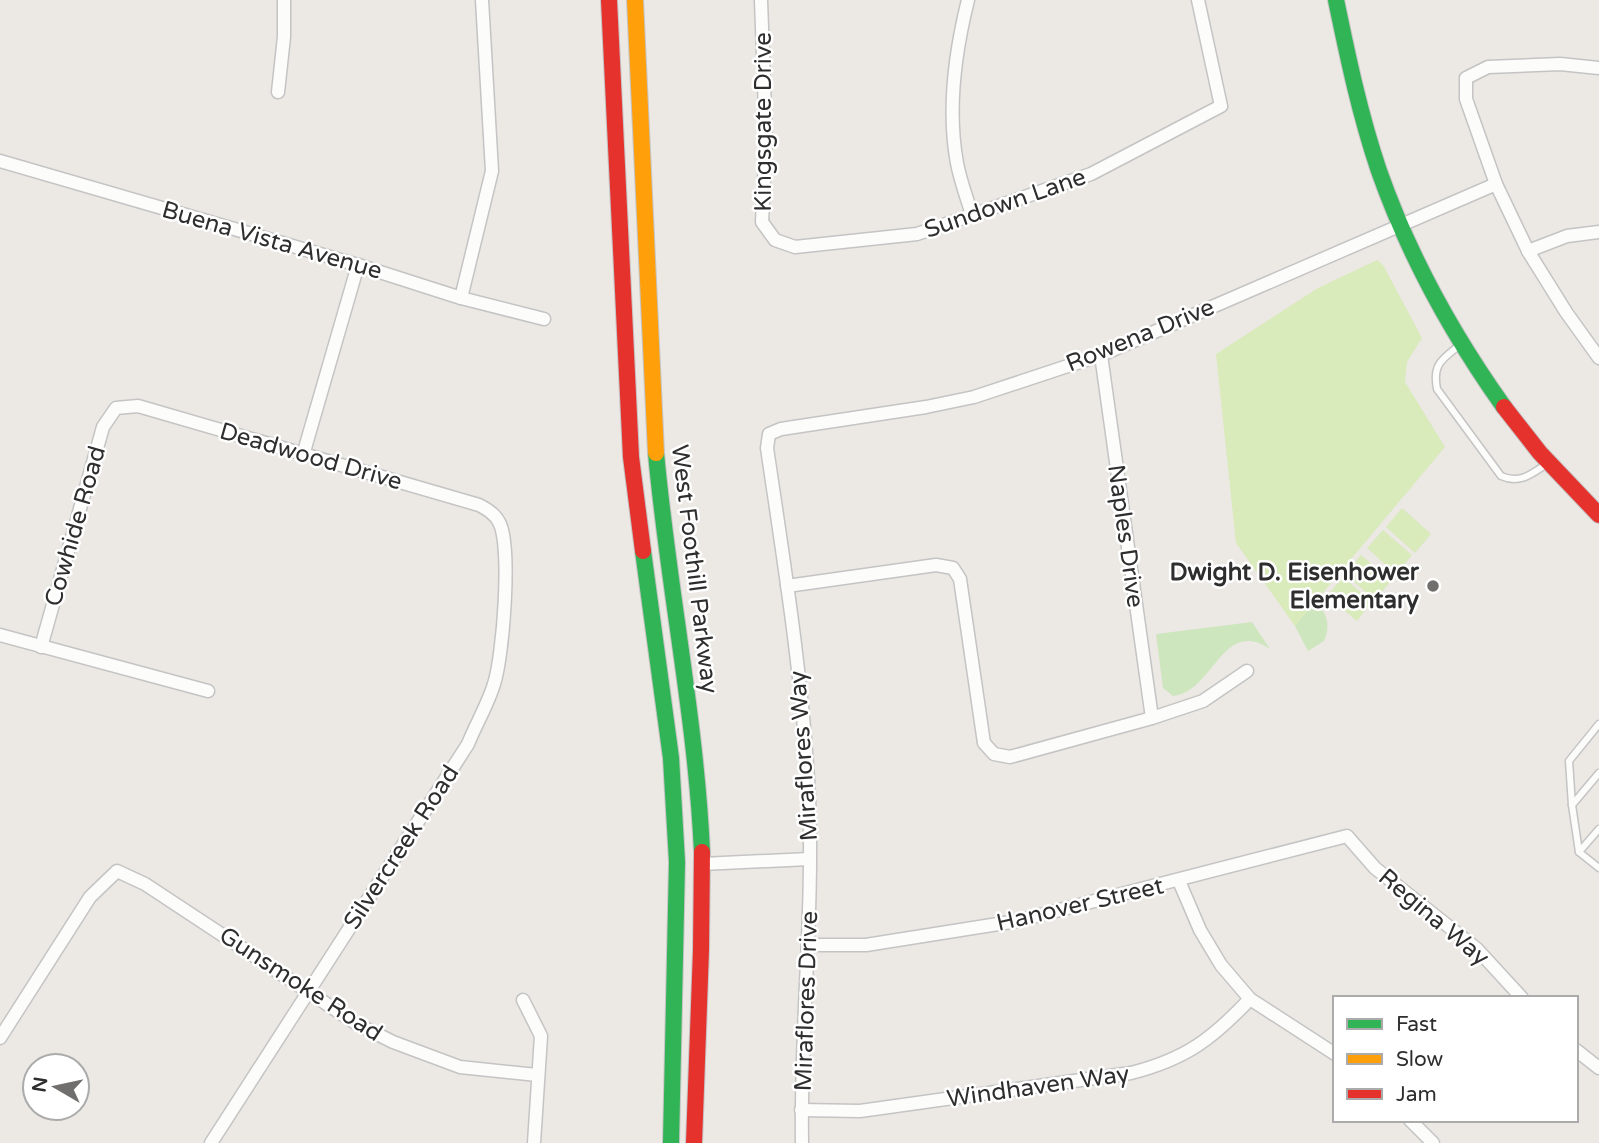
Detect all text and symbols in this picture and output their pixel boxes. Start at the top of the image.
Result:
street label: Kingsgate Drive [749,32,778,212]
street label: Sundown Lane [921,162,1090,245]
street label: Buena Vista Avenue [158,195,385,286]
street label: Rowena Drive [1062,293,1219,378]
street label: Deadwood Drive [216,417,405,496]
street label: Cowhide Road [39,443,112,610]
street label: West Foothill Parkway [665,443,724,695]
street label: Naples Drive [1101,463,1150,610]
place label: Dwight D. Eisenhower Elementary [1170,558,1420,615]
marker: Dwight D. Eisenhower Elementary [1425,578,1441,594]
street label: Miraflores Way [783,670,824,842]
street label: Silvercreek Road [338,760,465,935]
street label: Regina Way [1372,863,1495,972]
street label: Hanover Street [994,871,1167,938]
street label: Miraflores Drive [789,910,824,1092]
street label: Gunsmoke Road [214,921,388,1048]
legend [1333,996,1578,1122]
text: Fast [1396,1012,1437,1037]
text: Slow [1396,1047,1444,1072]
north arrow [21,1052,91,1122]
street label: Windhaven Way [945,1059,1131,1114]
text: N [28,1075,52,1094]
text: Jam [1396,1082,1437,1107]

